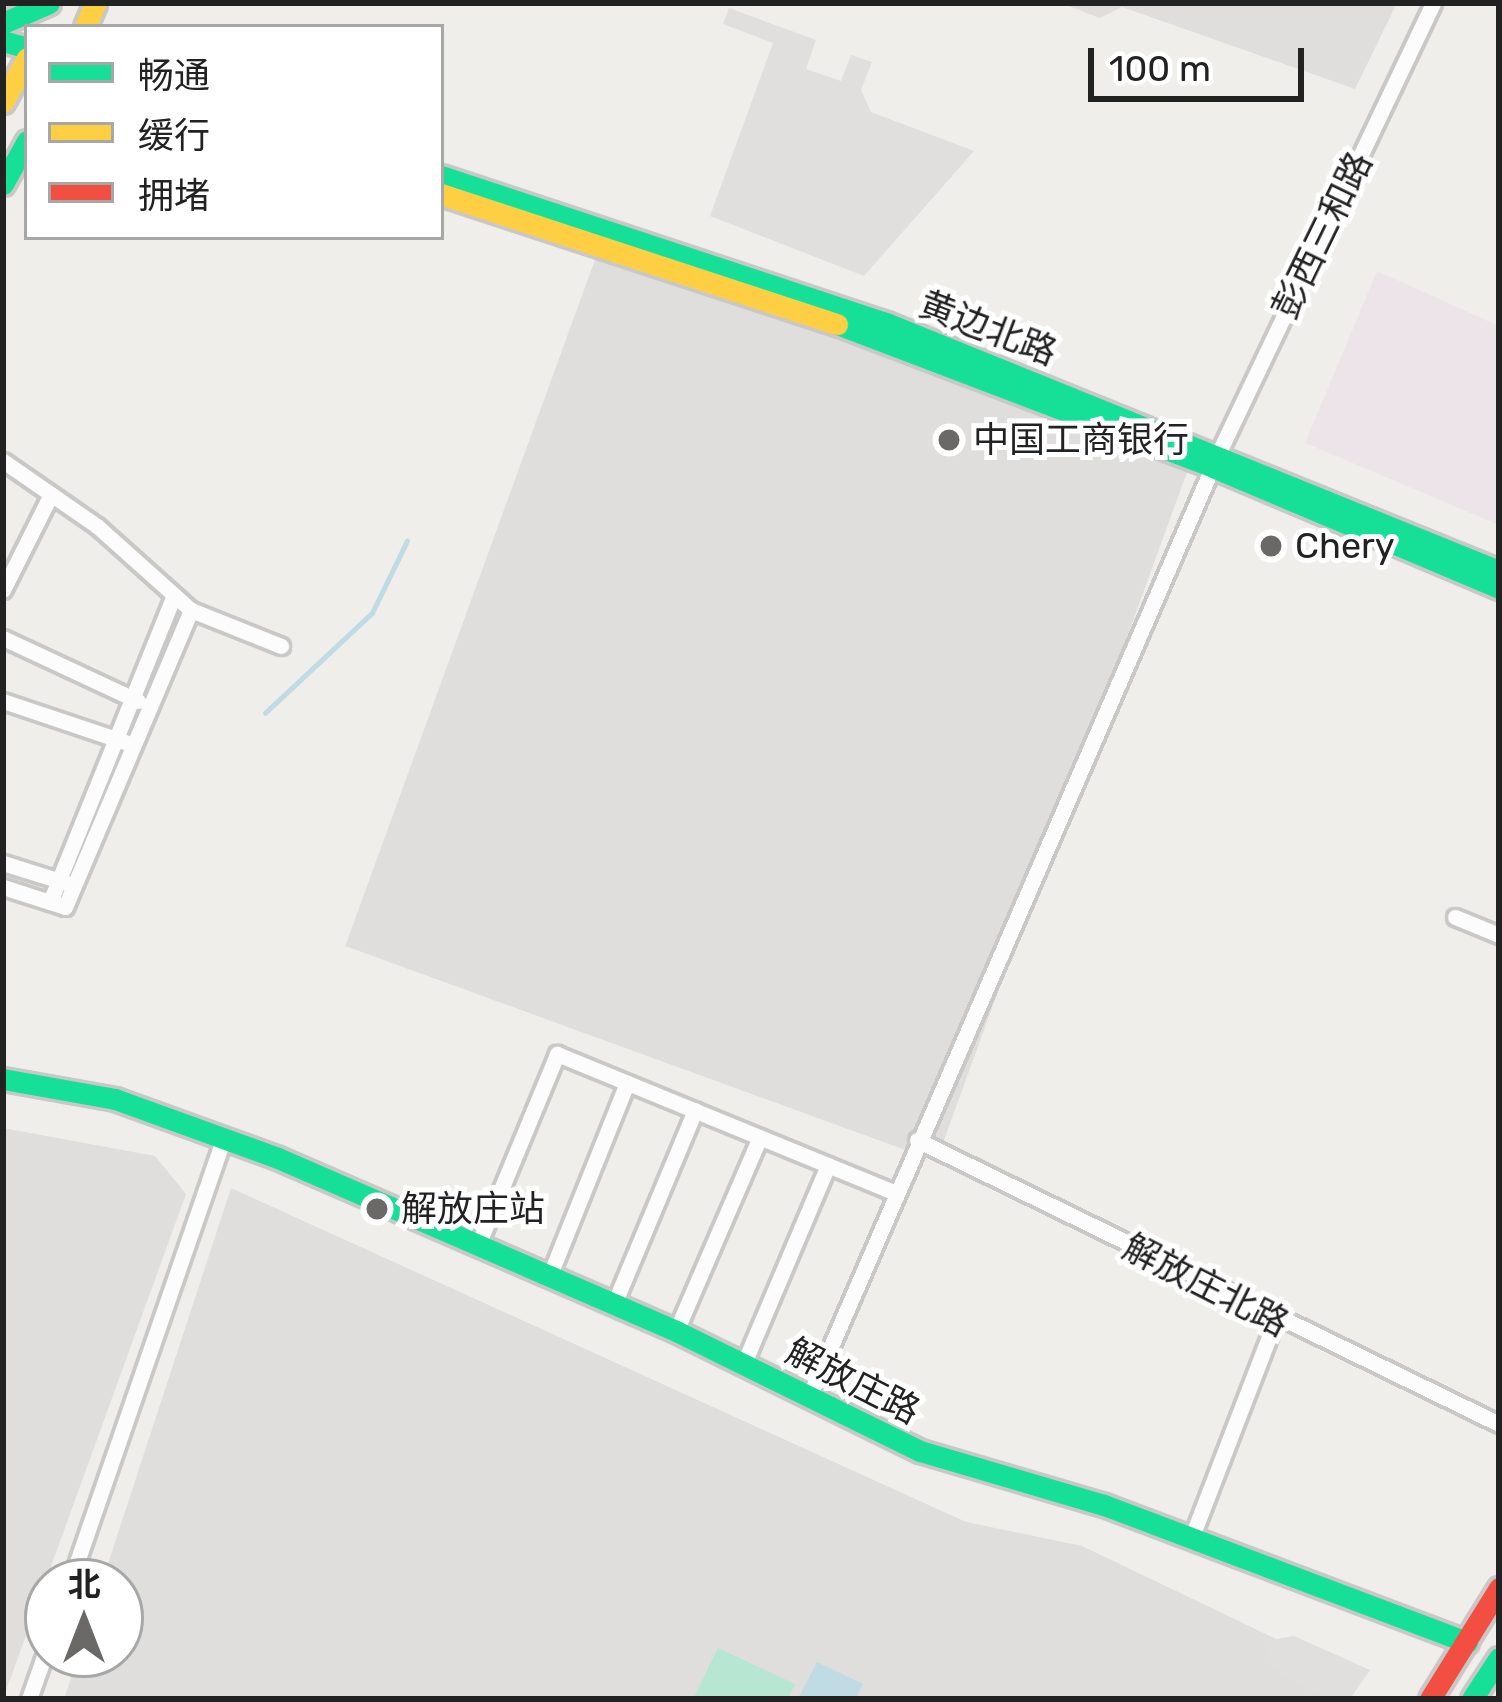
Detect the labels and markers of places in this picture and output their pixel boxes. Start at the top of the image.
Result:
place label: 中国工商银行 [973,418,1189,462]
marker: 中国工商银行 [936,427,962,453]
place label: Chery [1295,524,1395,568]
marker: Chery [1258,533,1284,559]
place label: 解放庄站 [401,1187,545,1231]
marker: 解放庄站 [364,1196,390,1222]

